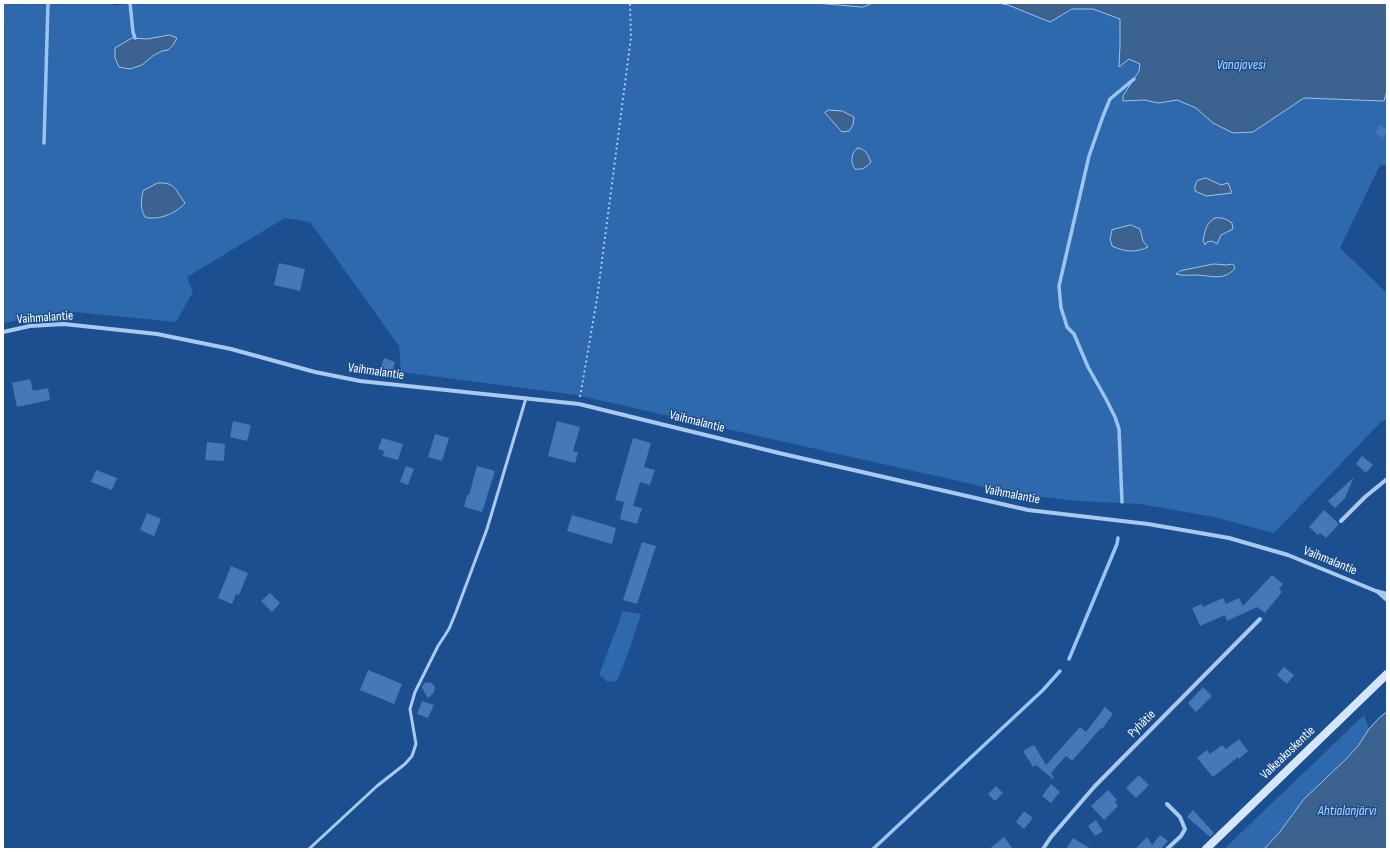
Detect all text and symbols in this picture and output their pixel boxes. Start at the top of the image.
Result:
water label: Vanajavesi [1216,57,1266,73]
street label: Vaihmalantie [16,308,74,328]
street label: Vaihmalantie [347,360,405,384]
street label: Vaihmalantie [668,408,726,436]
street label: Vaihmalantie [983,482,1041,508]
street label: Vaihmalantie [1301,543,1359,579]
street label: Pyhätie [1125,707,1159,741]
street label: Valkeakoskentie [1257,723,1319,783]
water label: Ahtialanjärvi [1318,803,1376,819]

